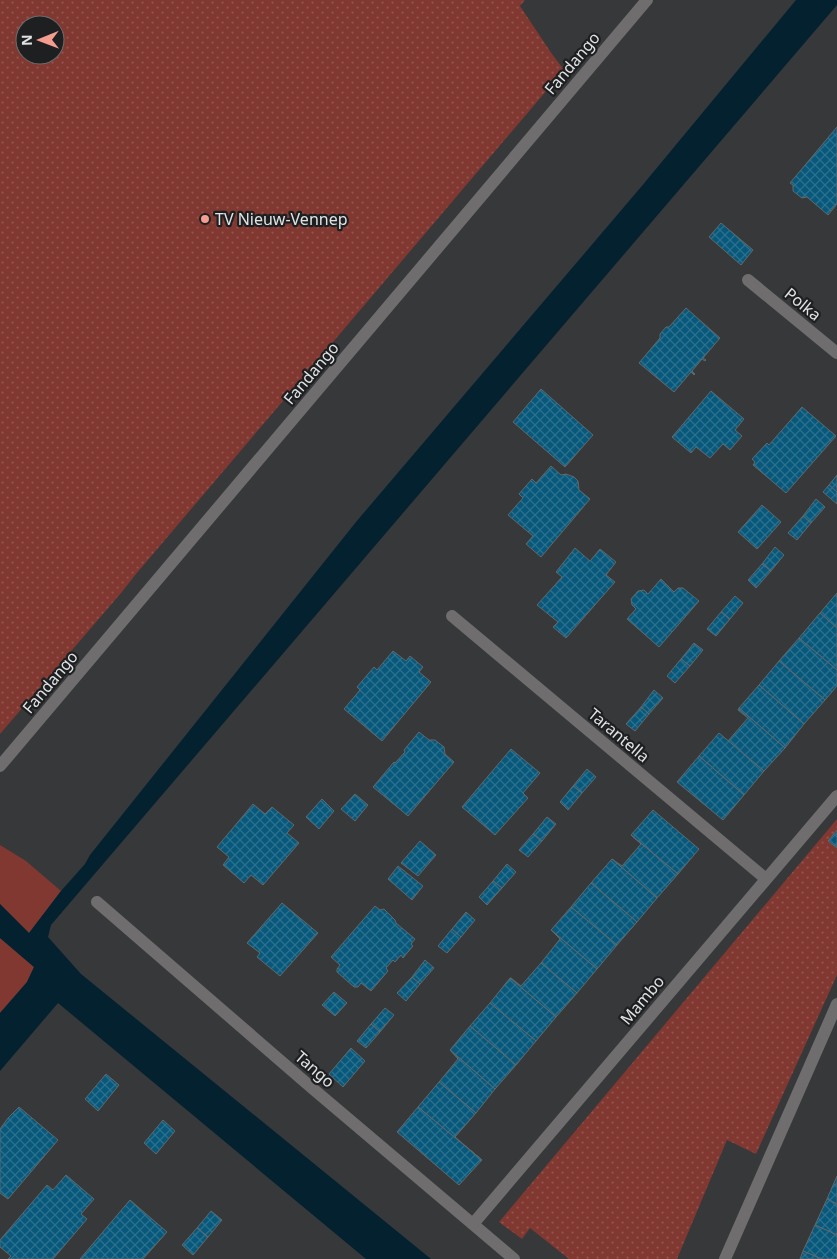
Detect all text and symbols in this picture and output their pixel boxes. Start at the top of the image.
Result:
north arrow [15,15,65,65]
street label: Fandango [539,27,605,99]
text: N [17,34,36,46]
place label: TV Nieuw-Vennep [215,208,348,230]
marker: TV Nieuw-Vennep [199,213,211,225]
street label: Polka [780,283,826,325]
street label: Fandango [278,337,344,409]
street label: Fandango [17,646,83,718]
street label: Tarantella [584,703,654,767]
street label: Mambo [615,971,669,1029]
street label: Tango [290,1046,340,1092]

